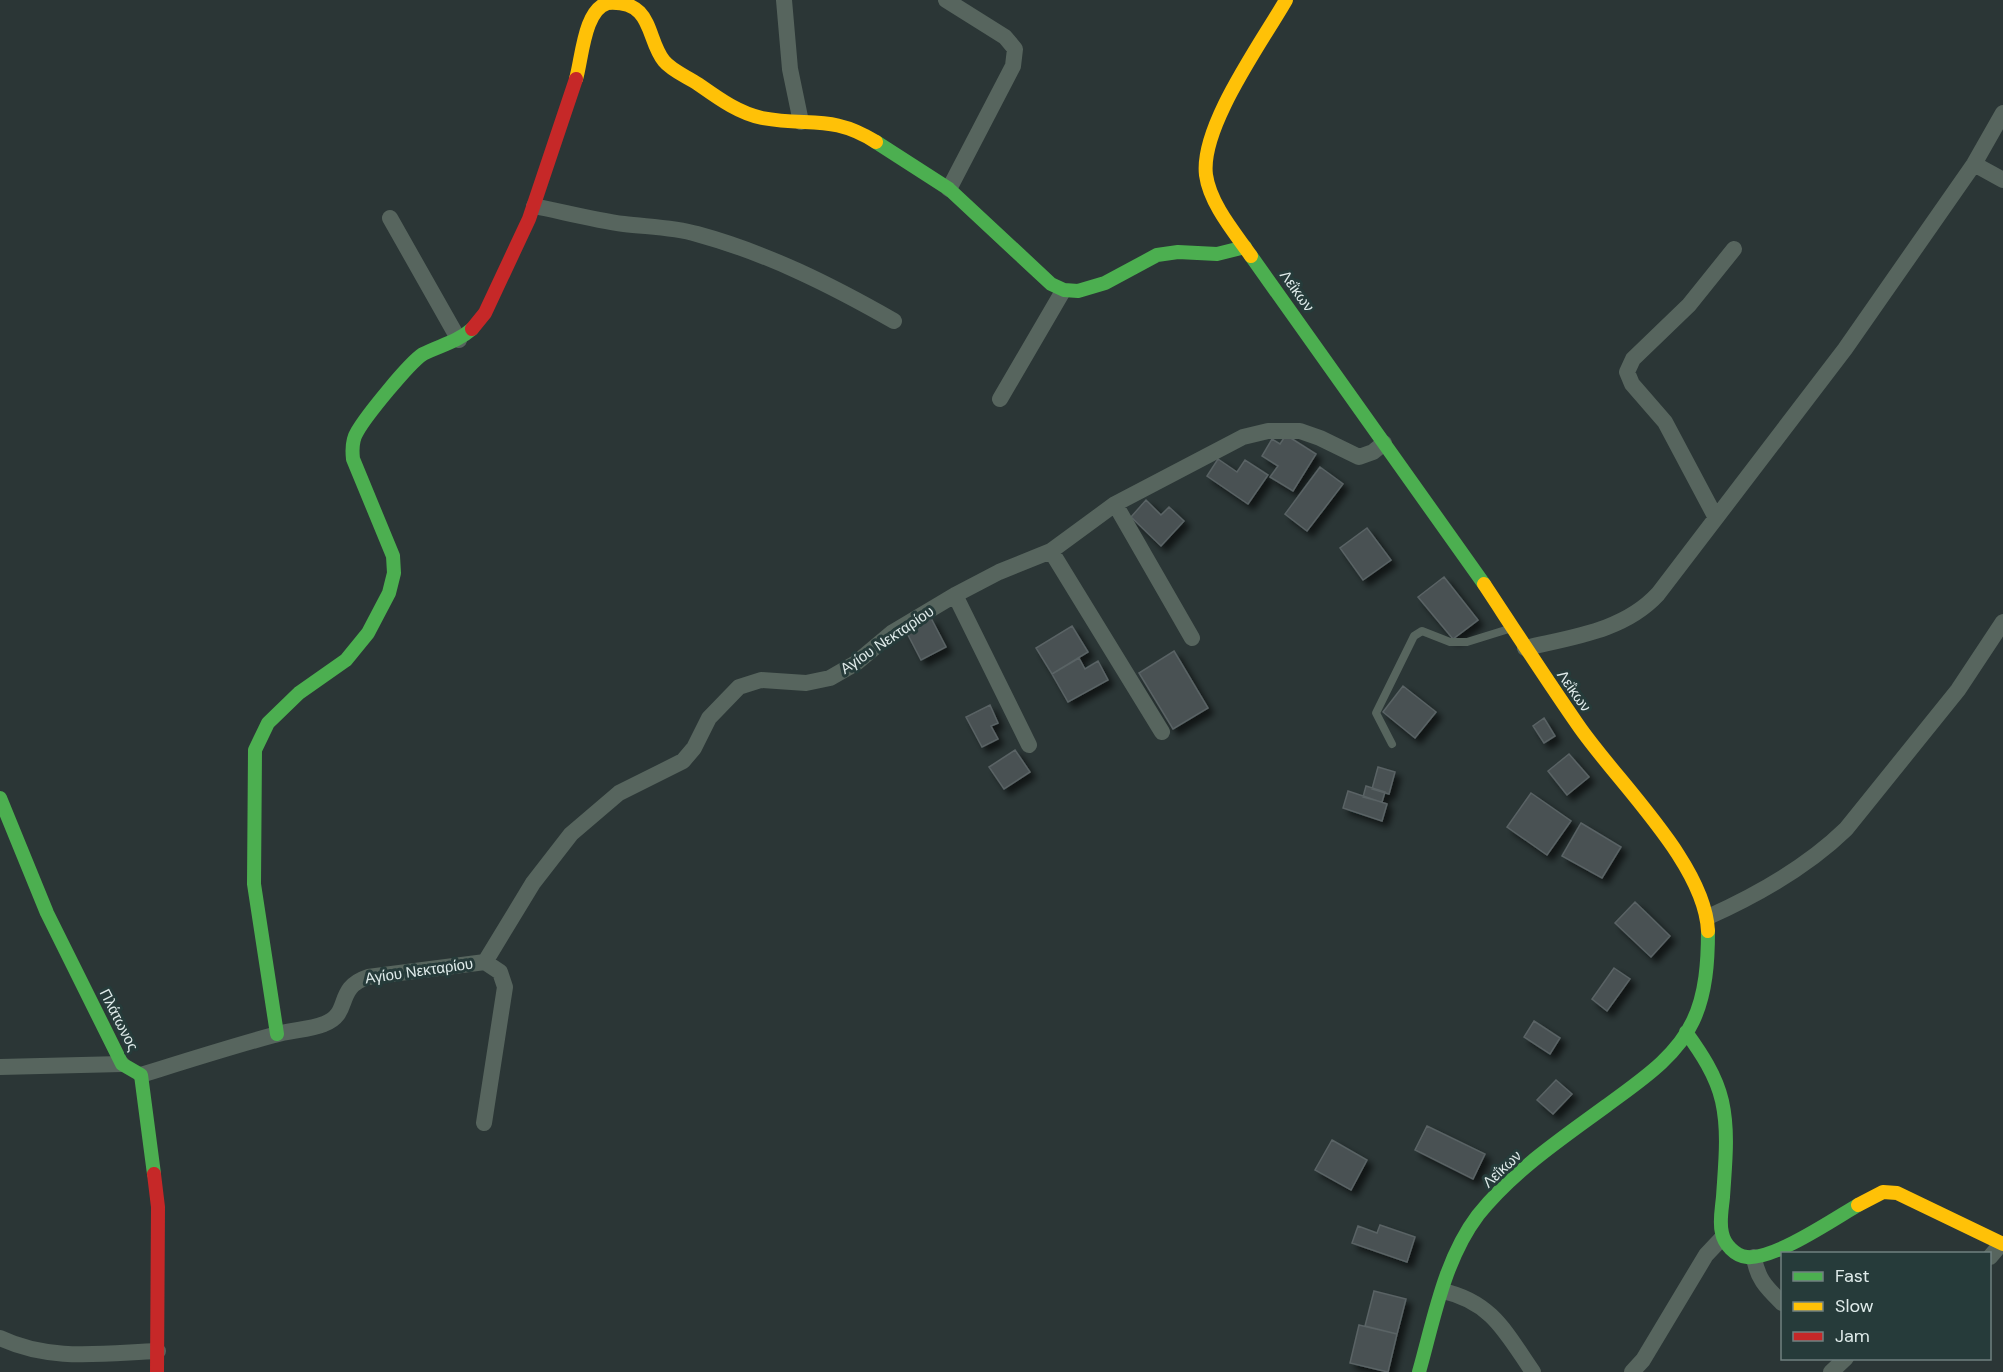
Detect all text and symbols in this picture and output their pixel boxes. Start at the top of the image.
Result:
street label: Λεΐκων [1275,266,1319,316]
street label: Αγίου Νεκταρίου [836,601,938,679]
street label: Λεΐκων [1552,666,1596,716]
street label: Αγίου Νεκταρίου [364,954,474,988]
street label: Πλάτωνος [95,985,143,1055]
street label: Λεΐκων [1478,1146,1526,1192]
legend [1781,1252,1991,1360]
text: Fast [1835,1264,1870,1288]
text: Slow [1835,1294,1874,1318]
text: Jam [1835,1324,1870,1348]

